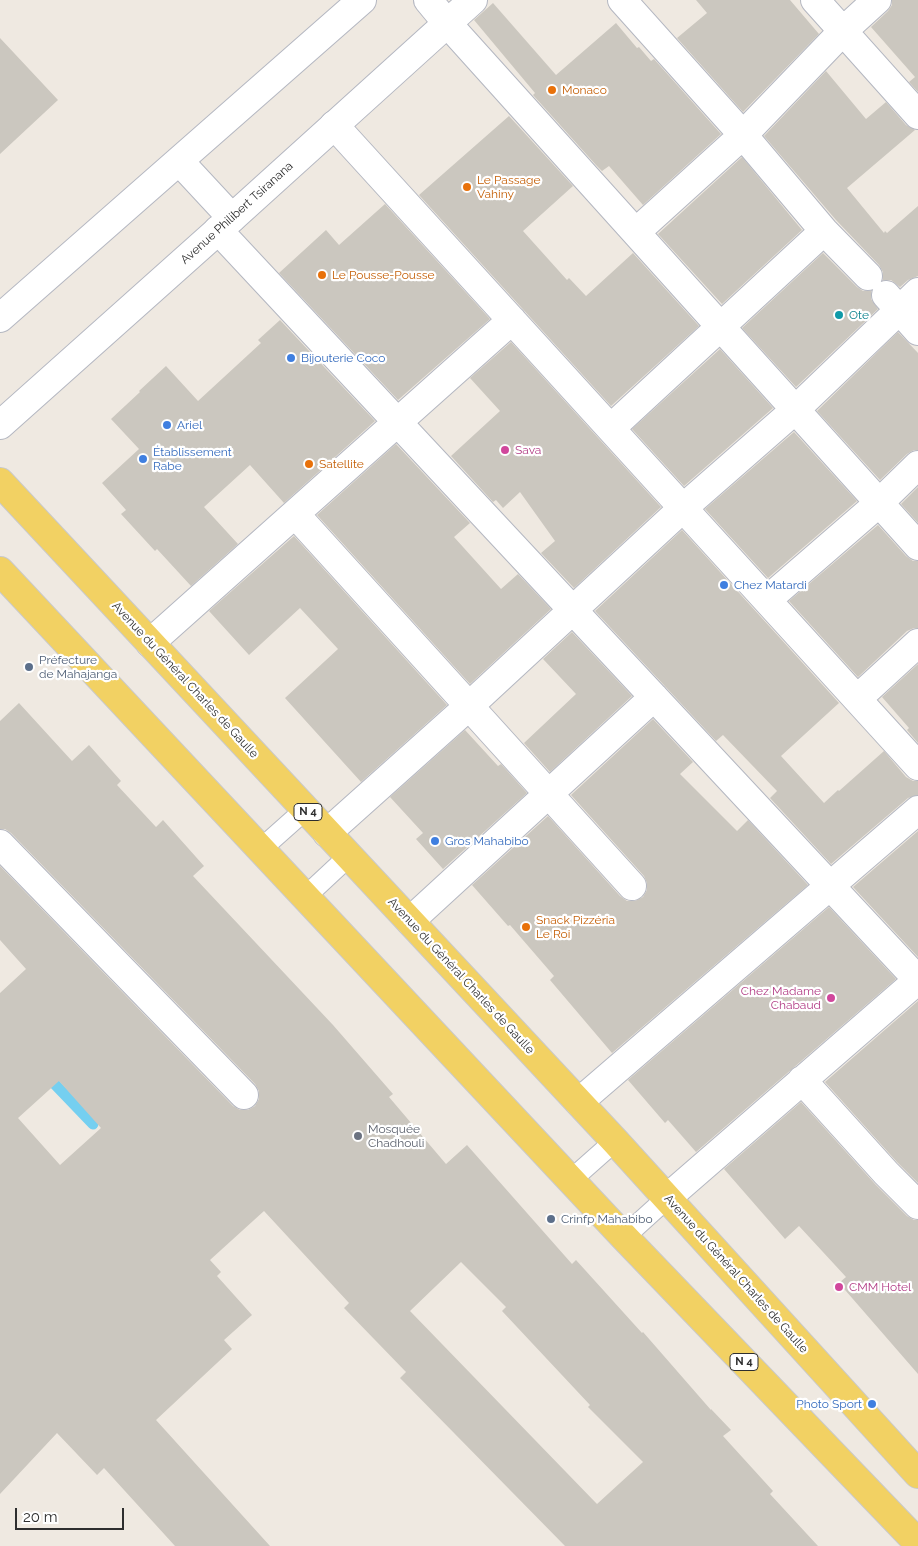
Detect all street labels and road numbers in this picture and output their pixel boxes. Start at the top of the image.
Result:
street label: Avenue Philibert Tsiranana [178,159,296,267]
street label: Avenue du Général Charles de Gaulle [109,599,261,761]
road number: N 4 [294,804,322,820]
street label: Avenue du Général Charles de Gaulle [385,895,537,1057]
street label: Avenue du Général Charles de Gaulle [661,1192,811,1356]
road number: N 4 [730,1354,758,1370]

